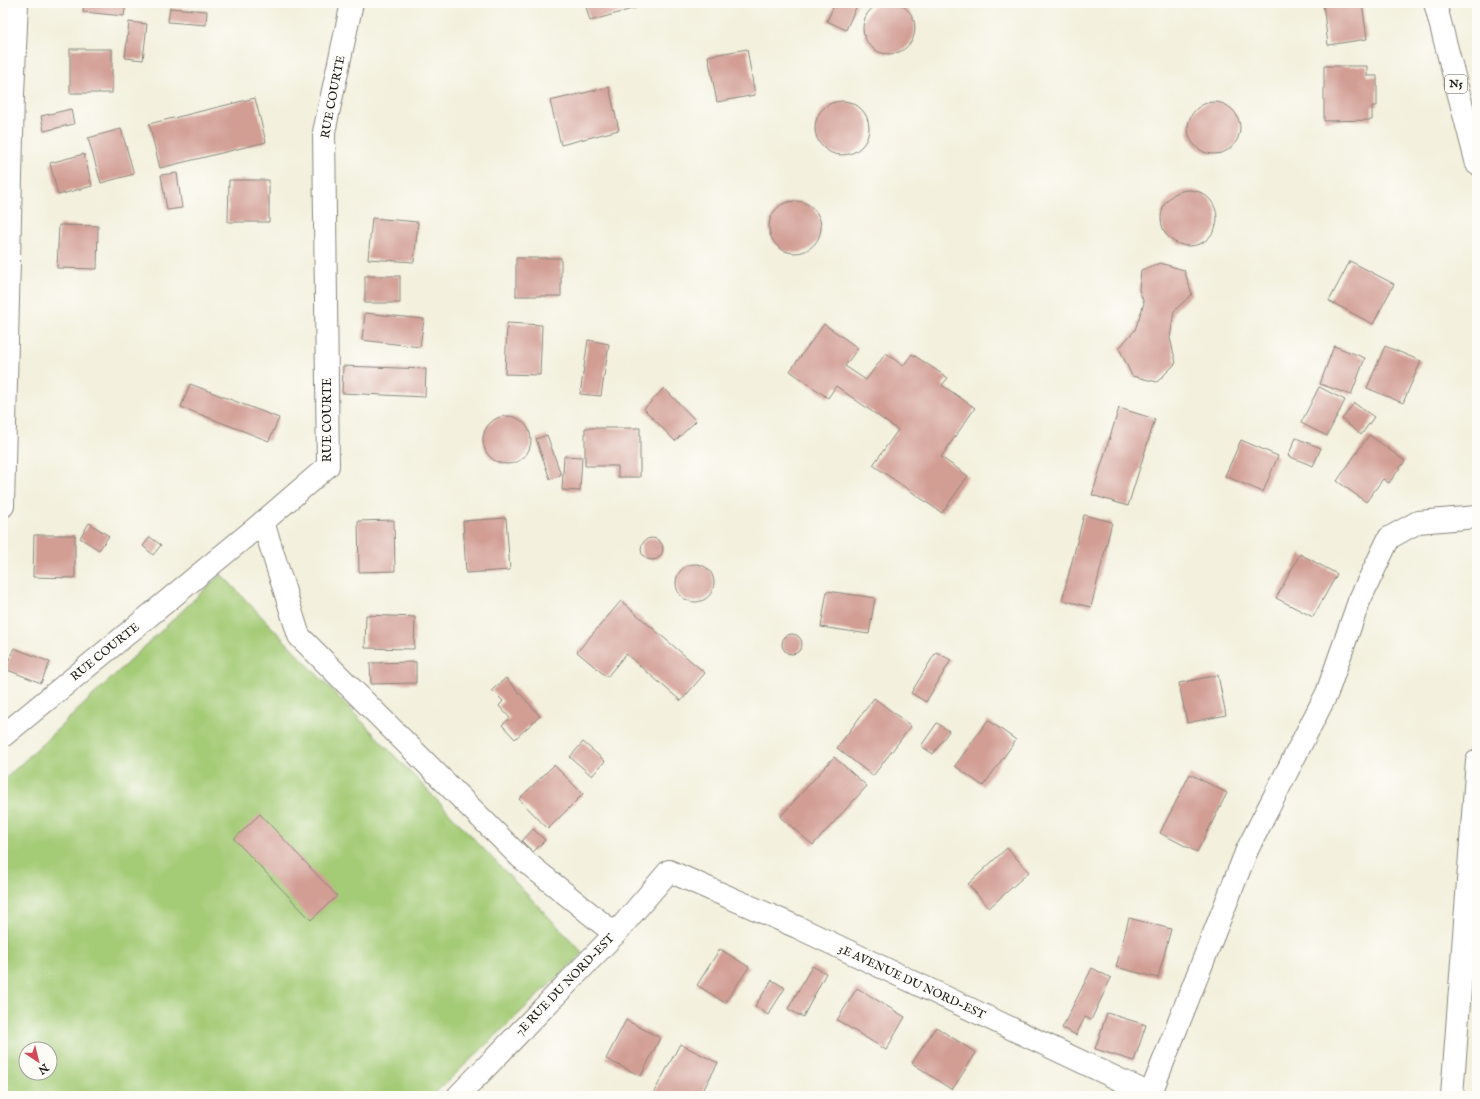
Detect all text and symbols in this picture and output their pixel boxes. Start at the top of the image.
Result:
street label: RUE COURTE [318,54,348,140]
road number: N5 [1445,75,1467,93]
street label: RUE COURTE [320,378,335,462]
street label: RUE COURTE [68,620,142,684]
street label: 7E RUE DU NORD-EST [512,931,618,1039]
street label: 3E AVENUE DU NORD-EST [836,941,988,1023]
north arrow [18,1041,58,1081]
text: N [35,1059,52,1077]

